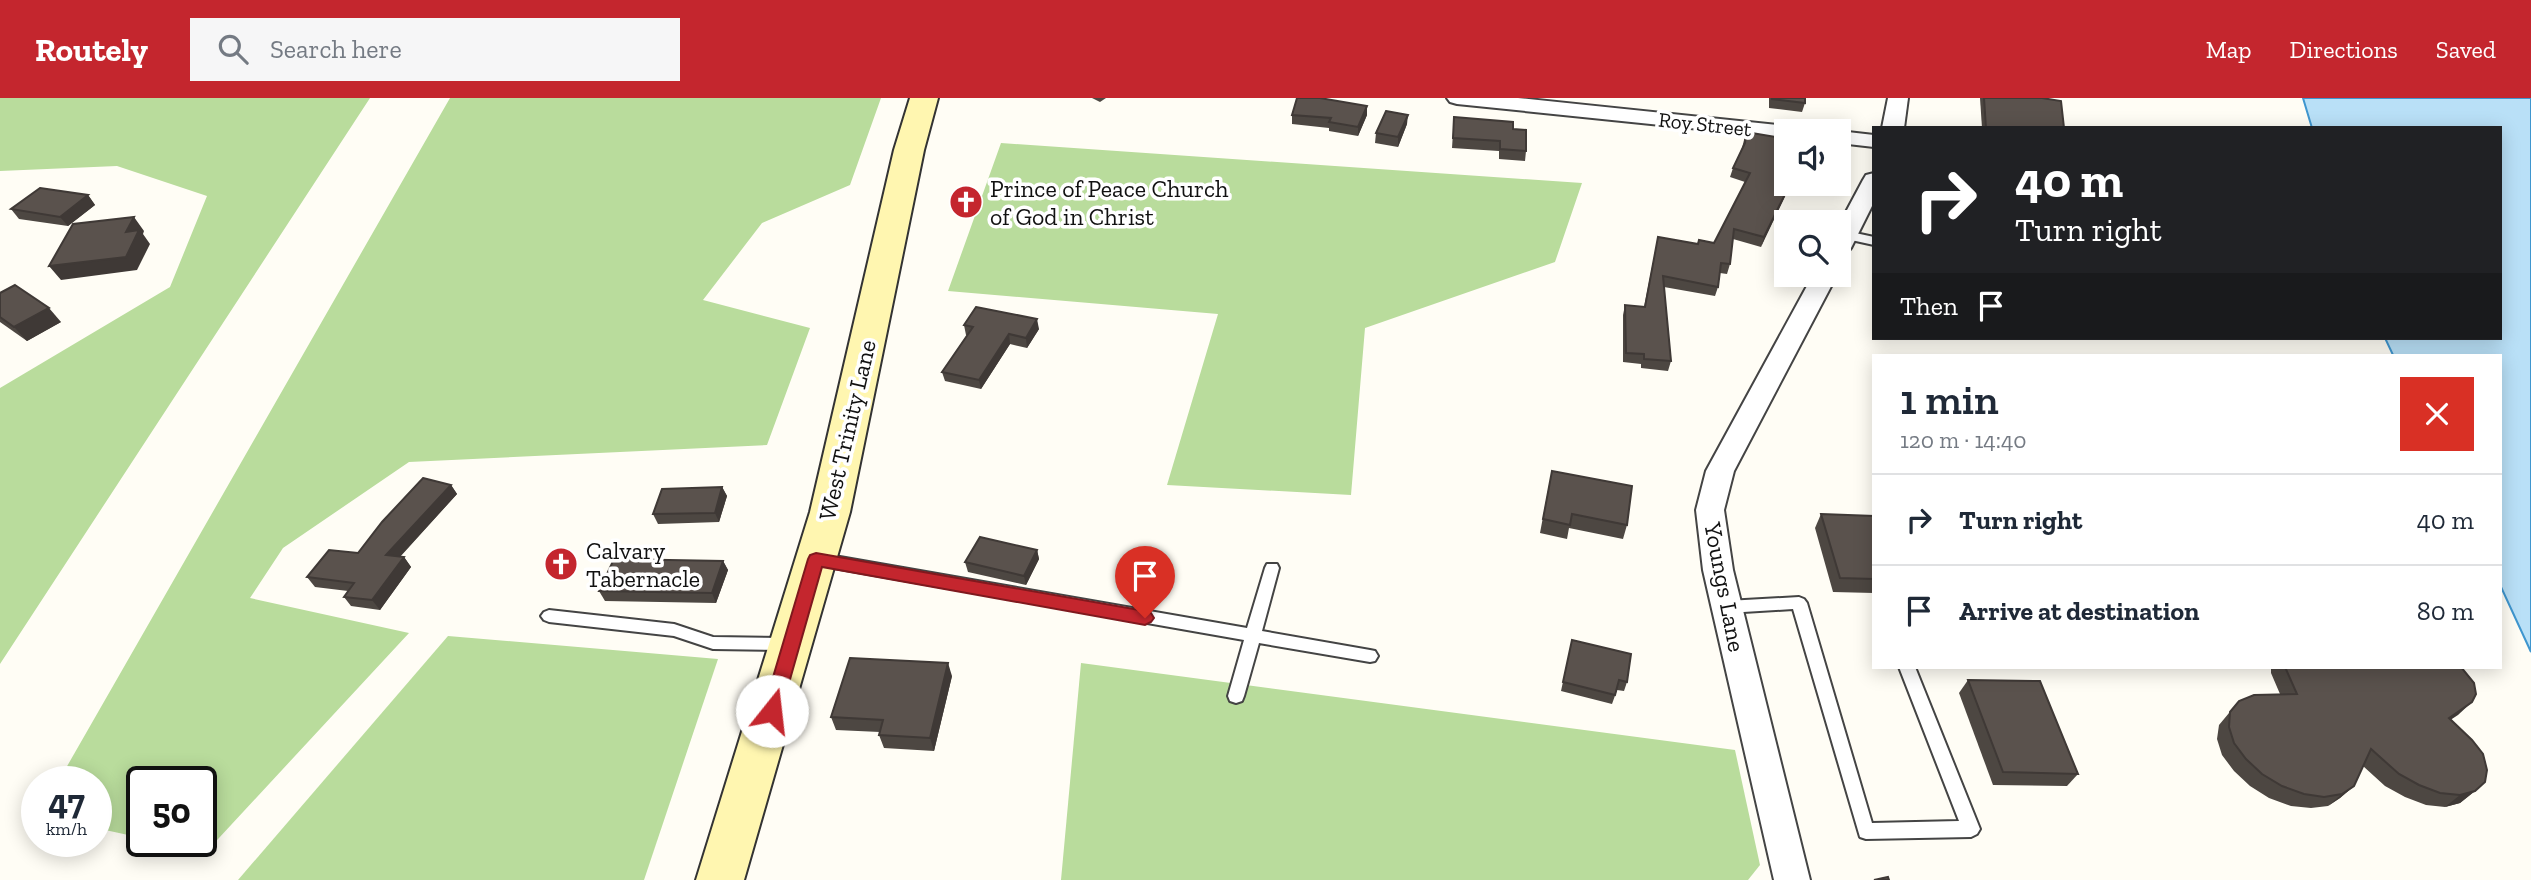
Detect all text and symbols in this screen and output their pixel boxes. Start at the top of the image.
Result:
search box [190,18,680,81]
text: Routely [35,30,148,69]
icon: search [214,30,252,68]
text: Search here [270,33,402,65]
text: Map [2206,35,2252,64]
text: Directions [2290,35,2398,64]
text: Saved [2436,35,2496,64]
street label: Roy Street [1657,107,1753,141]
map controls [1774,119,1851,287]
button: sound [1774,119,1851,196]
text: 40 m [2015,151,2123,210]
icon: right [1900,154,1991,245]
place label: Prince of Peace Church of God in Christ [990,174,1229,231]
church icon: Prince of Peace Church of God in Christ [947,183,985,221]
button: search [1774,210,1851,287]
text: Turn right [2015,211,2162,249]
icon: arrive [1972,287,2010,325]
text: Then [1900,290,1958,322]
street label: West Trinity Lane [812,337,882,523]
text: 1 min [1900,374,1999,425]
button: close [2400,377,2474,451]
text: 120 m · 14:40 [1900,426,2027,454]
icon: right [1900,501,1938,539]
text: Turn right [1959,504,2082,536]
text: 40 m [2417,504,2474,536]
street label: Youngs Lane [1698,519,1752,654]
place label: Calvary Tabernacle [586,536,700,593]
church icon: Calvary Tabernacle [542,545,580,583]
pin [1115,546,1175,618]
icon: arrive [1126,557,1164,595]
icon: arrive [1900,592,1938,630]
text: Arrive at destination [1959,595,2199,627]
text: 80 m [2417,595,2474,627]
position arrow [735,674,809,748]
speed limit sign: 50 [126,766,217,857]
text: 47 [48,781,85,823]
text: km/h [46,818,87,840]

